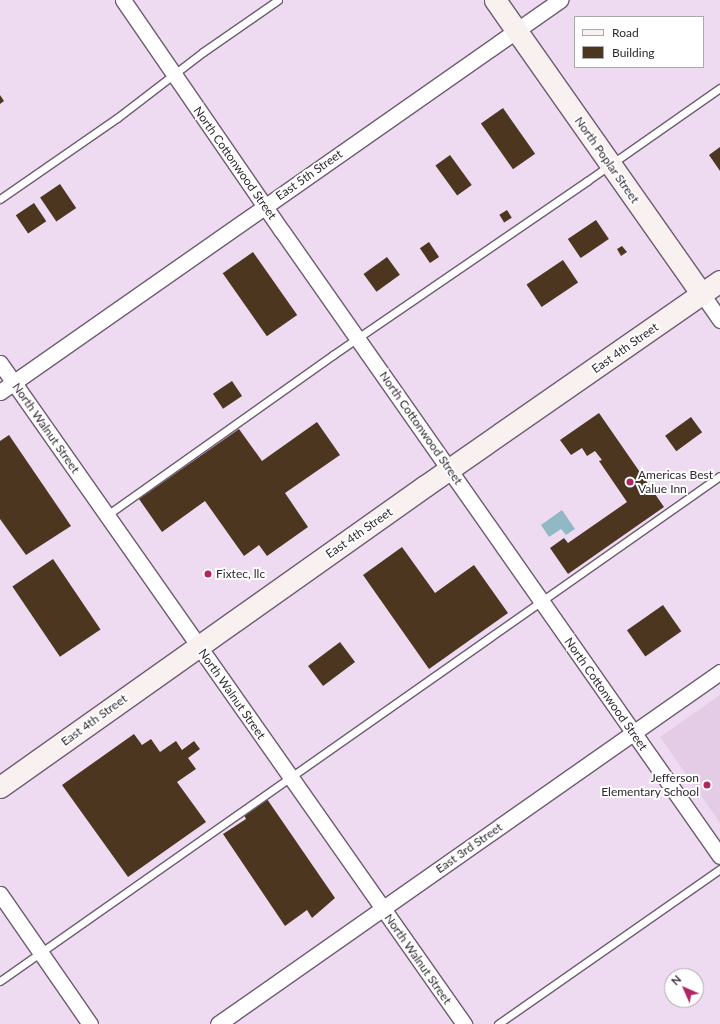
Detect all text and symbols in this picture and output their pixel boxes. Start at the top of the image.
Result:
legend [574,16,704,68]
text: Road [612,25,639,40]
text: Building [612,45,655,60]
street label: North Cottonwood Street [190,104,280,222]
street label: North Poplar Street [572,114,642,206]
street label: East 5th Street [273,147,345,203]
street label: East 4th Street [589,320,661,376]
street label: North Cottonwood Street [376,369,466,487]
street label: North Walnut Street [9,380,83,476]
place label: Americas Best Value Inn [638,468,713,496]
marker: Americas Best Value Inn [625,477,635,487]
street label: East 4th Street [323,505,395,561]
place label: Fixtec, llc [216,567,265,581]
marker: Fixtec, llc [203,569,213,579]
street label: North Cottonwood Street [561,635,651,753]
street label: North Walnut Street [195,646,269,742]
street label: East 4th Street [58,691,130,749]
place label: Jefferson Elementary School [601,771,699,799]
marker: Jefferson Elementary School [702,780,712,790]
street label: East 3rd Street [433,820,505,876]
street label: North Walnut Street [381,911,455,1007]
north arrow [664,968,704,1008]
text: N [668,972,683,987]

